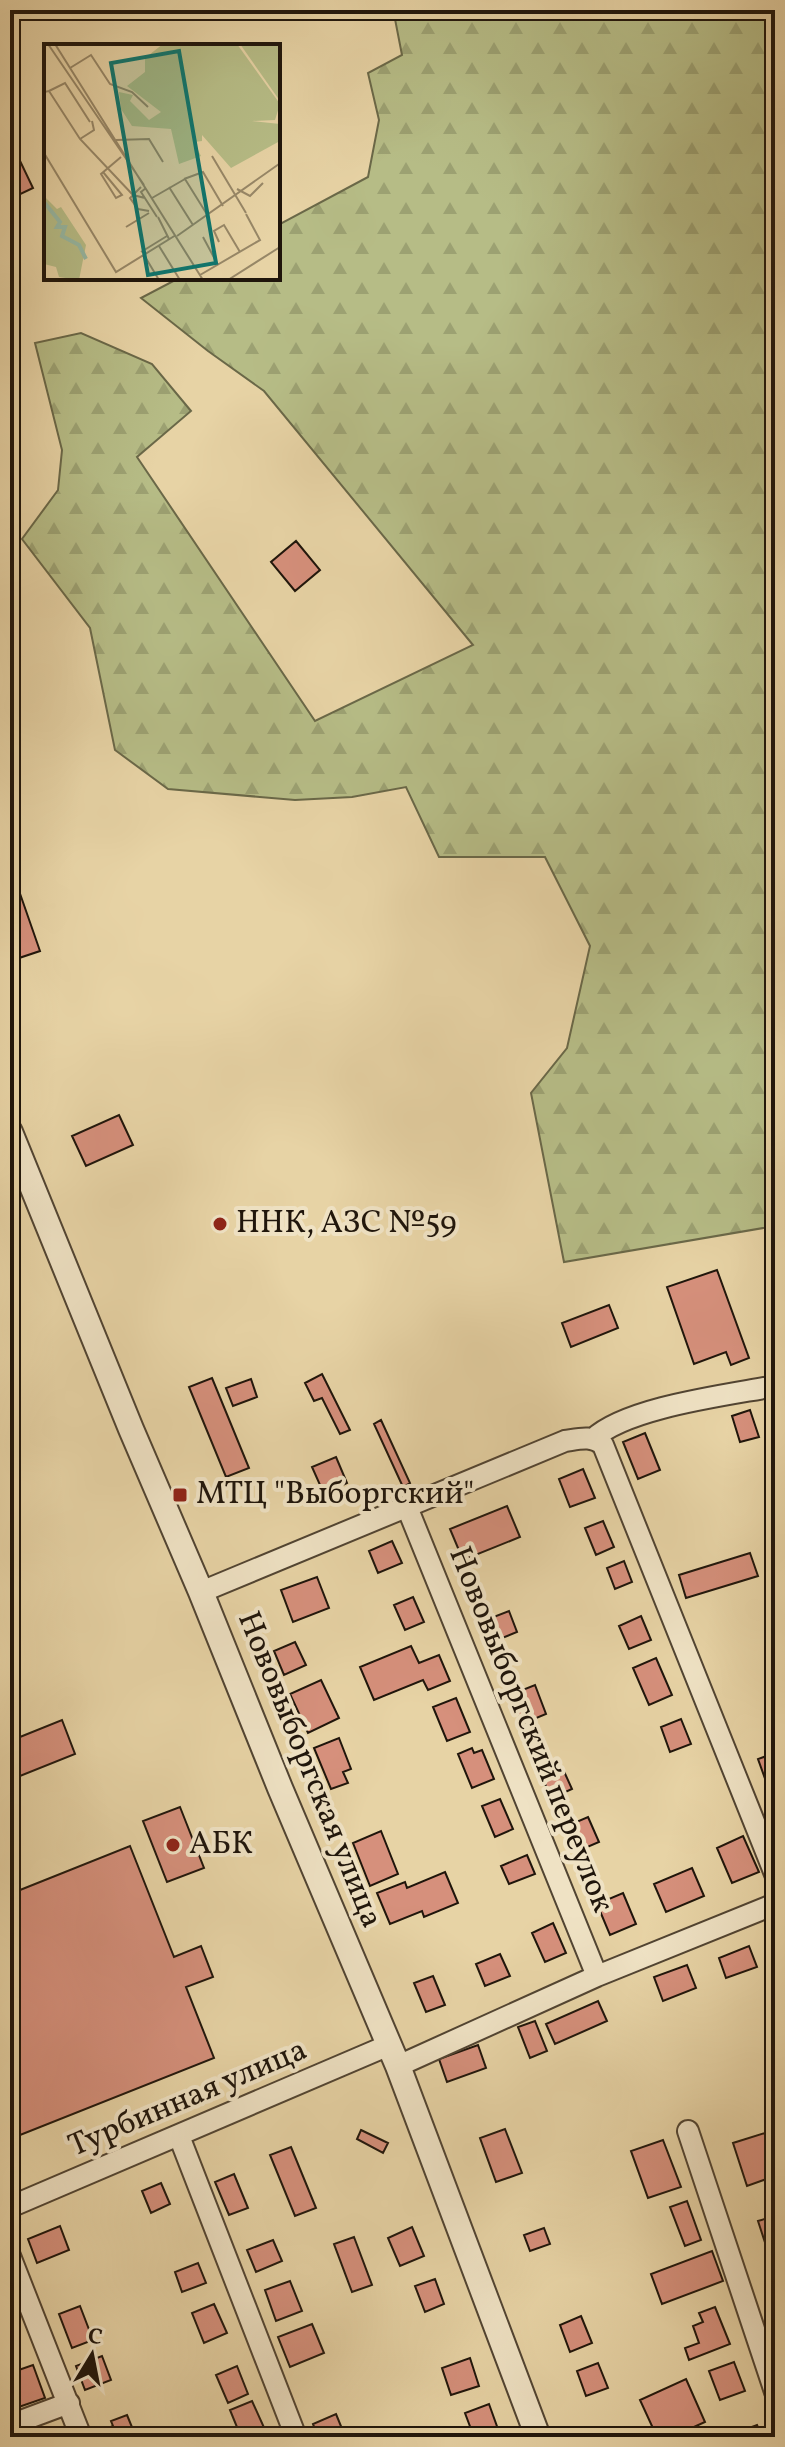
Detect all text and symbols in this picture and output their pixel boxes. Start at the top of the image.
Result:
inset map [44,44,280,280]
place label: ННК, АЗС №59 [236,1202,457,1246]
marker: ННК, АЗС №59 [211,1215,229,1233]
place label: МТЦ "Выборгский" [196,1473,474,1517]
marker: МТЦ "Выборгский" [171,1486,189,1504]
street label: Нововыборгский переулок [436,1541,624,1919]
street label: Нововыборгская улица [225,1605,393,1935]
place label: АБК [189,1823,253,1867]
marker: АБК [164,1836,182,1854]
street label: Турбинная улица [62,2029,314,2169]
north arrow [52,2315,132,2395]
text: С [85,2321,105,2354]

